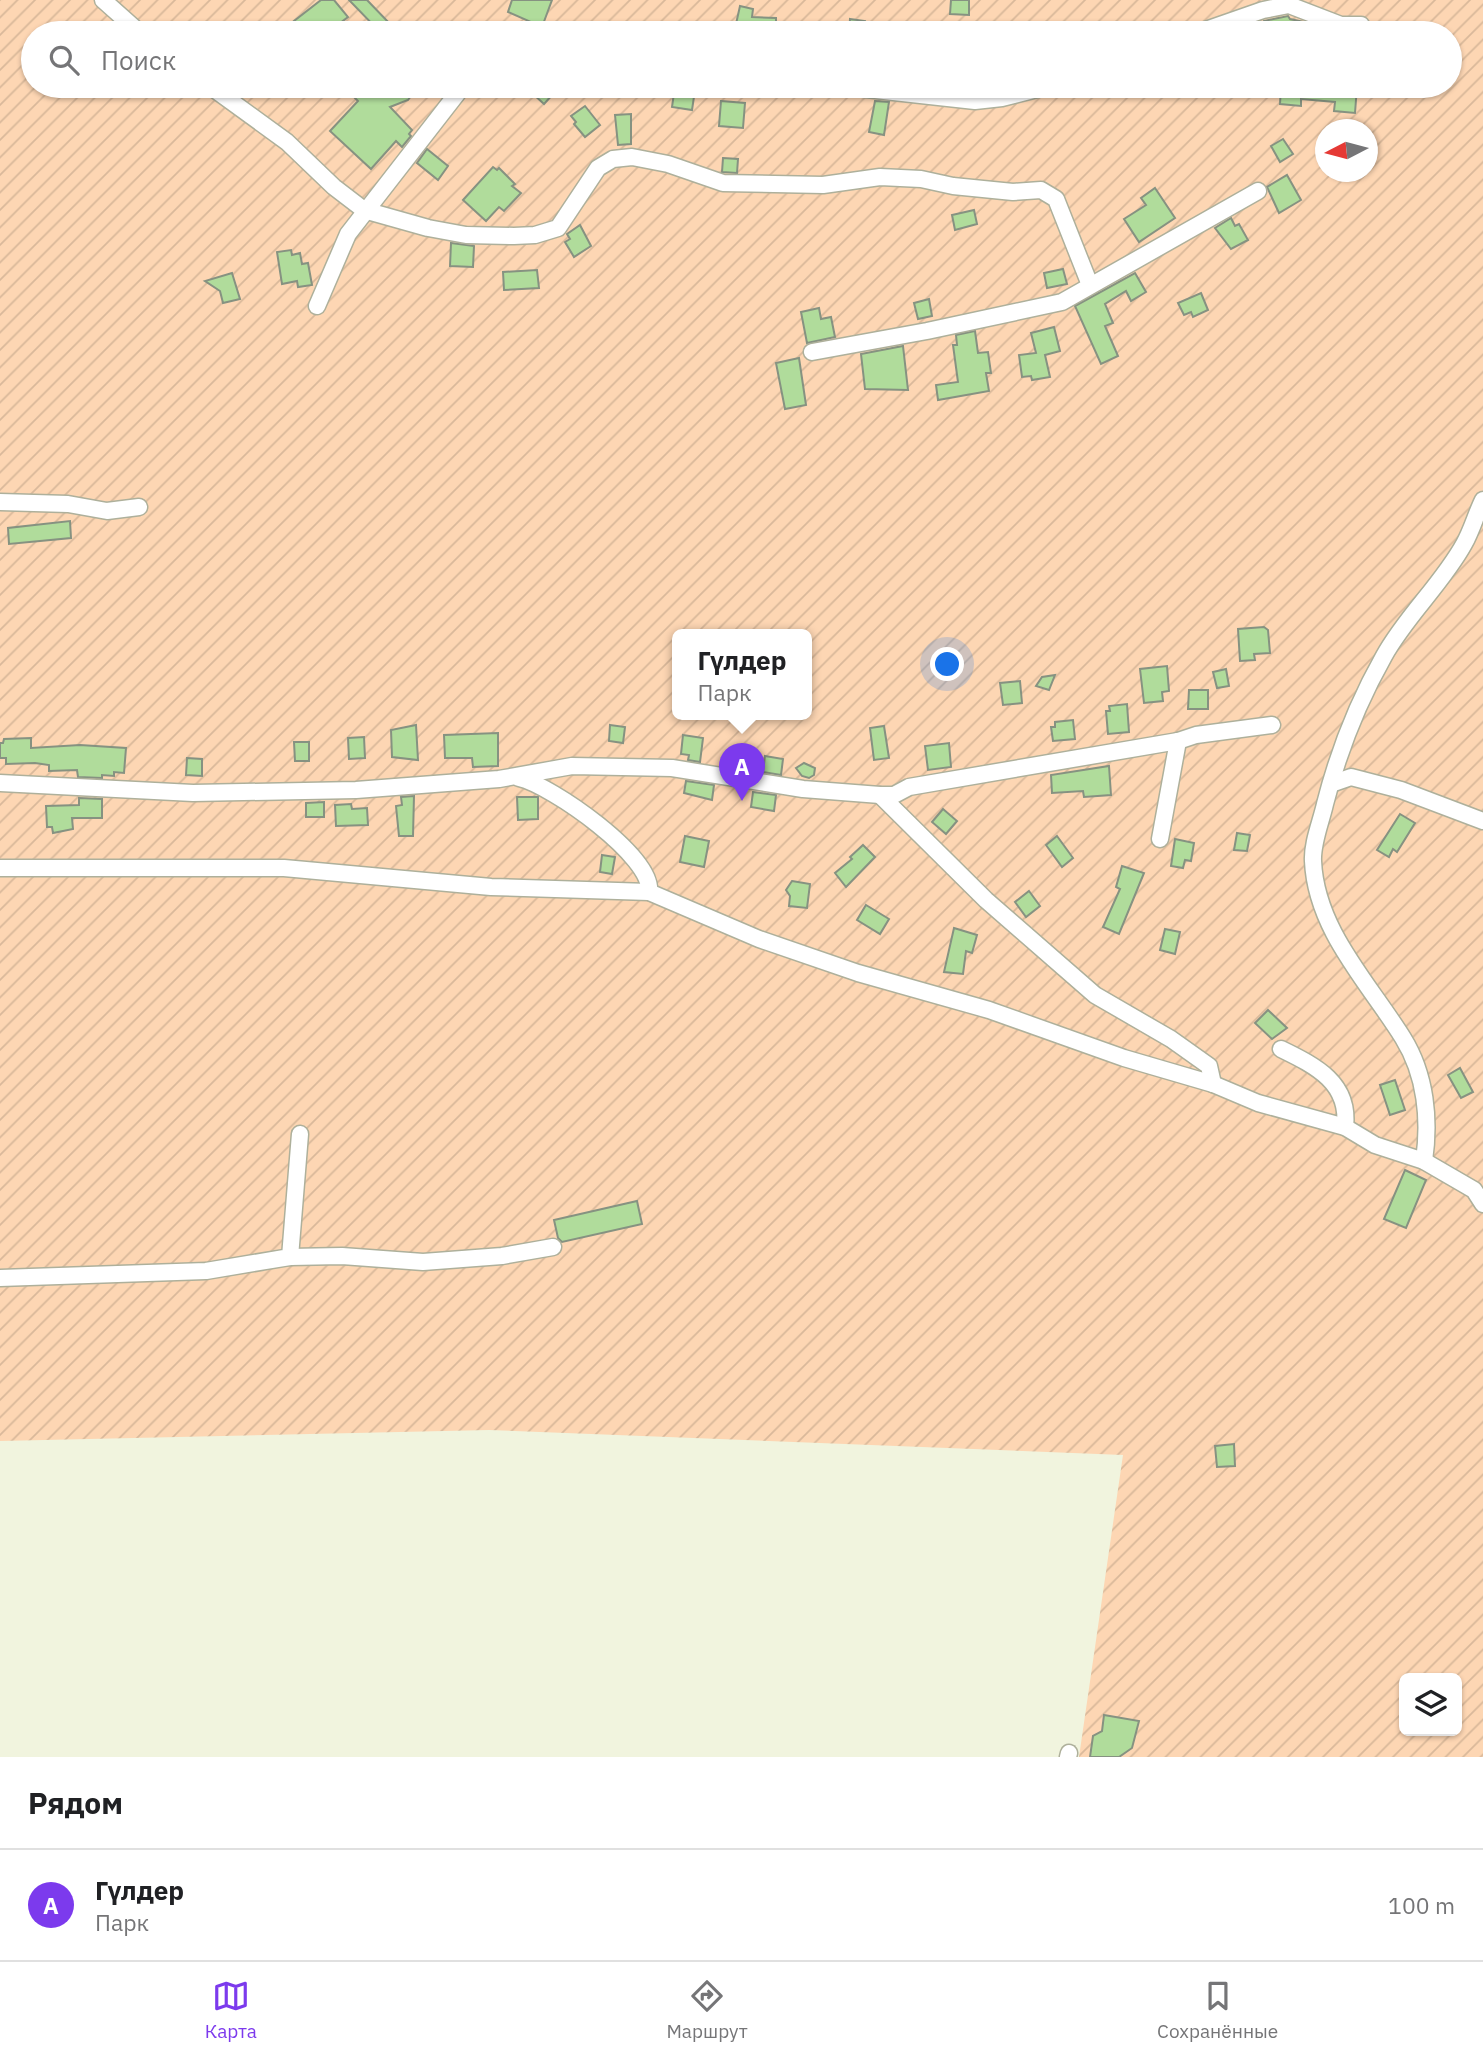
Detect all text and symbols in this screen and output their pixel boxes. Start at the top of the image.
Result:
search box [21,21,1462,98]
icon: search [45,41,83,79]
text: Поиск [101,43,176,77]
north arrow [1315,119,1378,182]
popup [672,629,812,720]
text: Гүлдер [697,643,787,677]
your location [930,647,964,681]
text: Парк [697,677,752,707]
pin: A [719,743,765,801]
map controls [1399,1673,1462,1736]
button: layers [1399,1673,1462,1736]
text: Рядом [28,1783,123,1822]
text: Гүлдер [95,1873,184,1907]
text: A [43,1890,59,1920]
text: 100 m [1388,1890,1455,1920]
text: Парк [95,1907,149,1937]
tab: Карта [205,1977,257,2043]
tab: Маршрут [666,1977,748,2043]
tab: Сохранённые [1157,1977,1278,2043]

